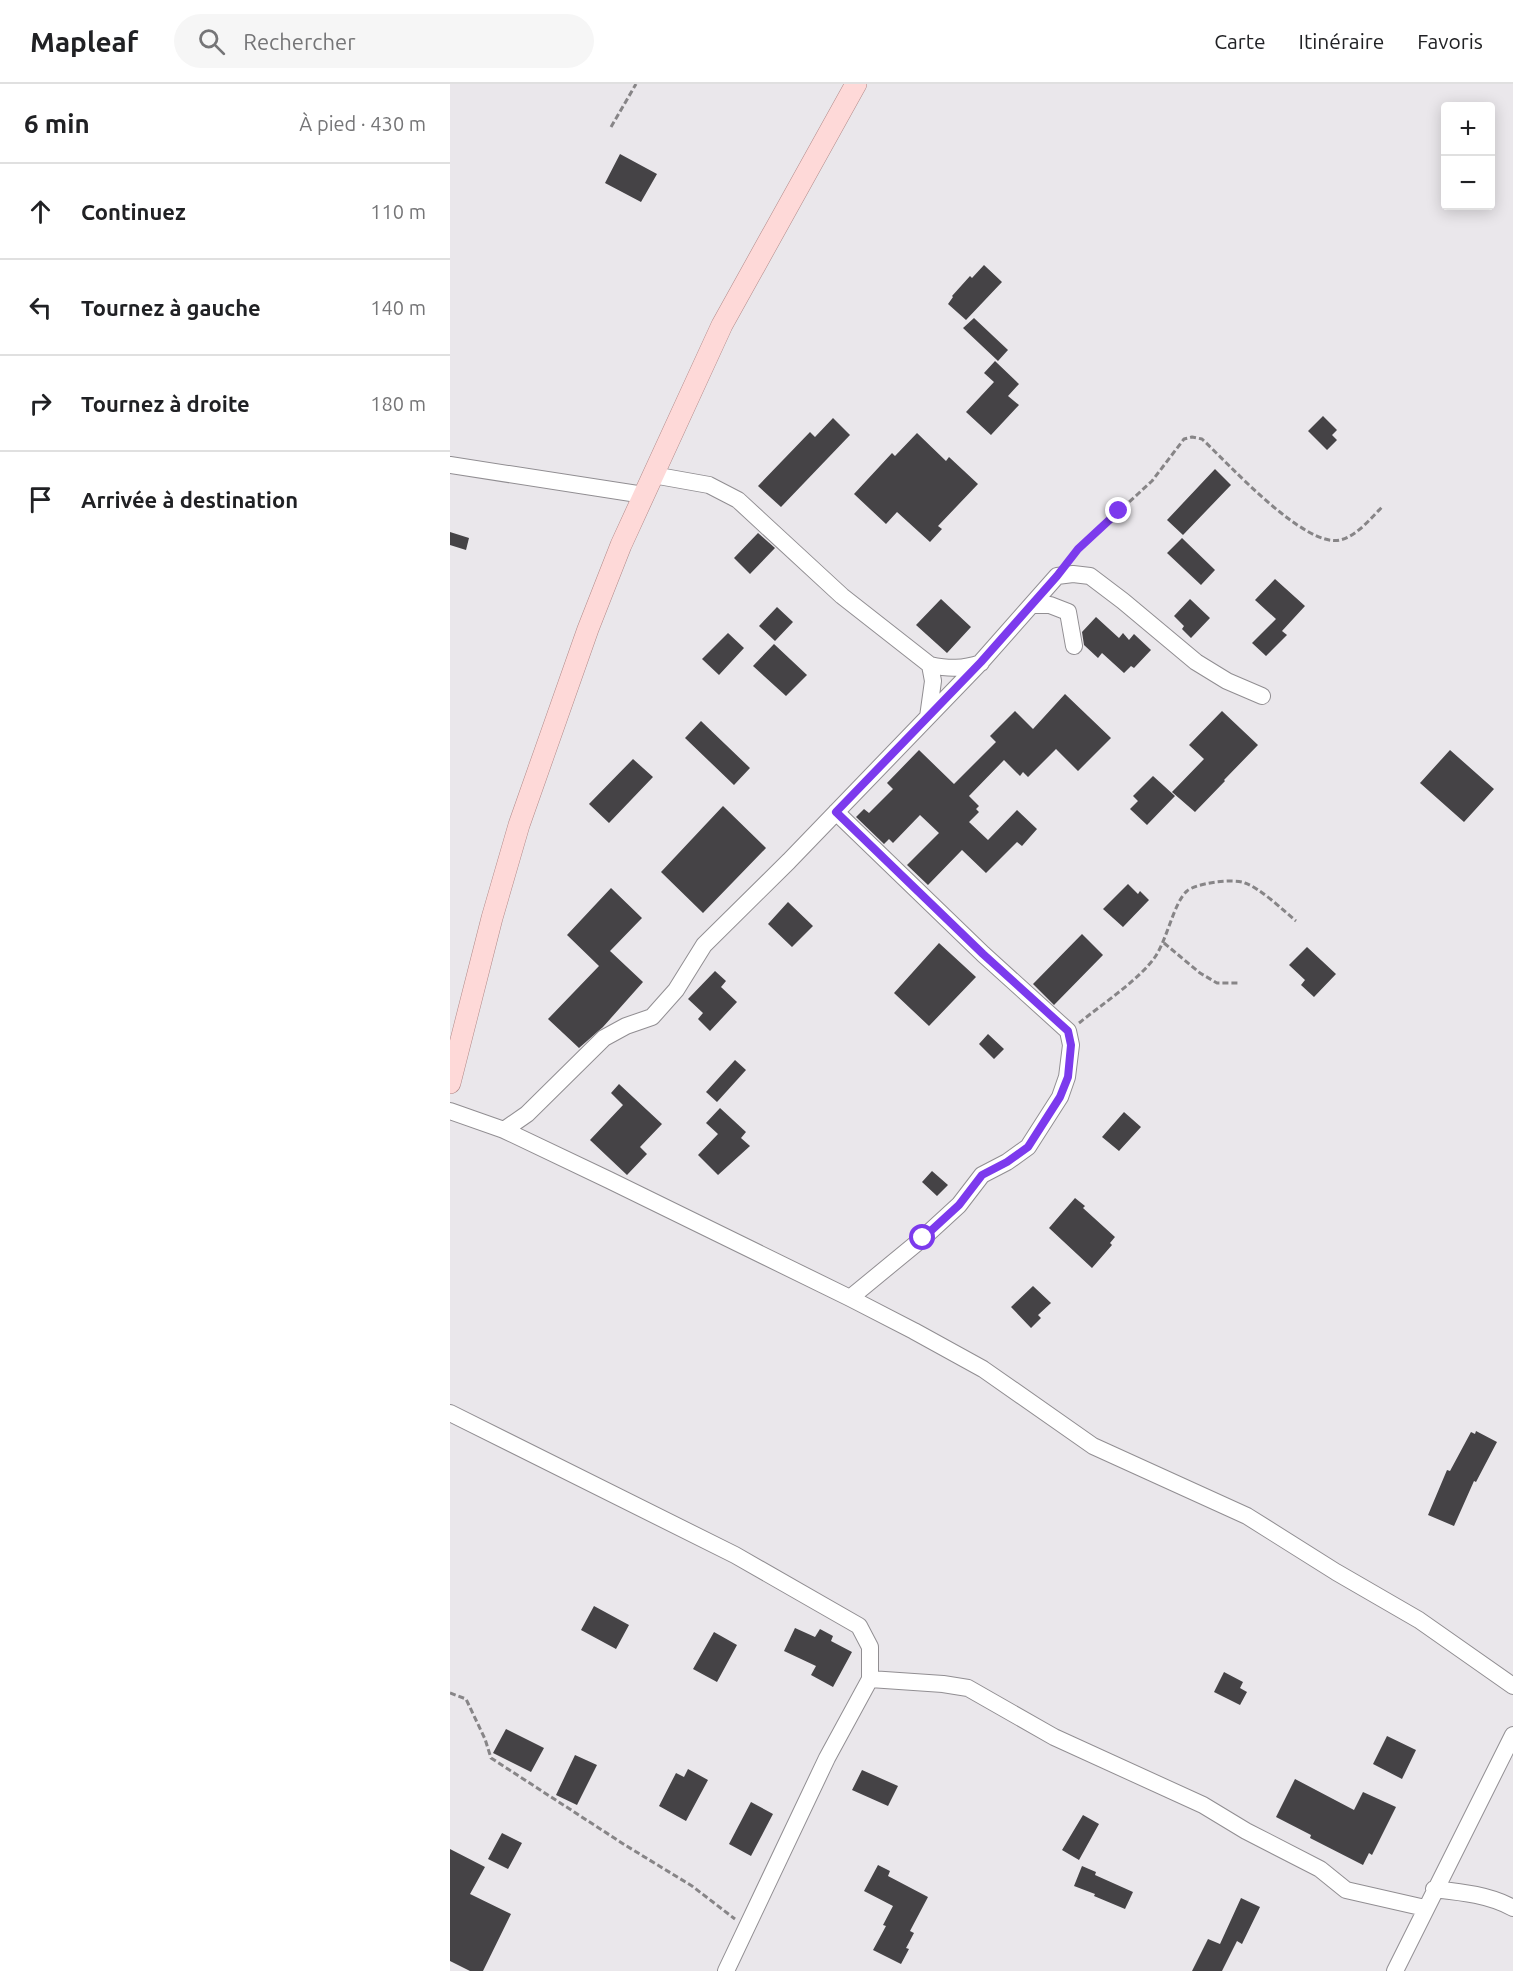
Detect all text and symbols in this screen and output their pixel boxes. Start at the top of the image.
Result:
search box [174,14,594,68]
icon: search [195,25,228,58]
text: Mapleaf [30,26,138,57]
text: Rechercher [243,29,356,54]
text: Carte [1214,29,1266,53]
text: Itinéraire [1299,29,1384,53]
text: Favoris [1417,29,1483,53]
map controls [1441,102,1495,210]
button: + [1441,102,1495,156]
text: 6 min [24,109,90,138]
text: À pied · 430 m [299,112,426,135]
button: − [1441,156,1495,210]
icon: ahead [24,195,57,228]
text: Continuez [81,199,186,224]
text: 110 m [370,200,426,223]
icon: left [24,291,57,324]
text: Tournez à gauche [81,295,261,320]
text: 140 m [370,296,426,319]
icon: right [24,387,57,420]
text: Tournez à droite [81,391,250,416]
text: 180 m [370,392,426,415]
icon: arrive [24,483,57,516]
text: Arrivée à destination [81,487,298,512]
route end [1105,497,1131,523]
route start [909,1224,935,1250]

